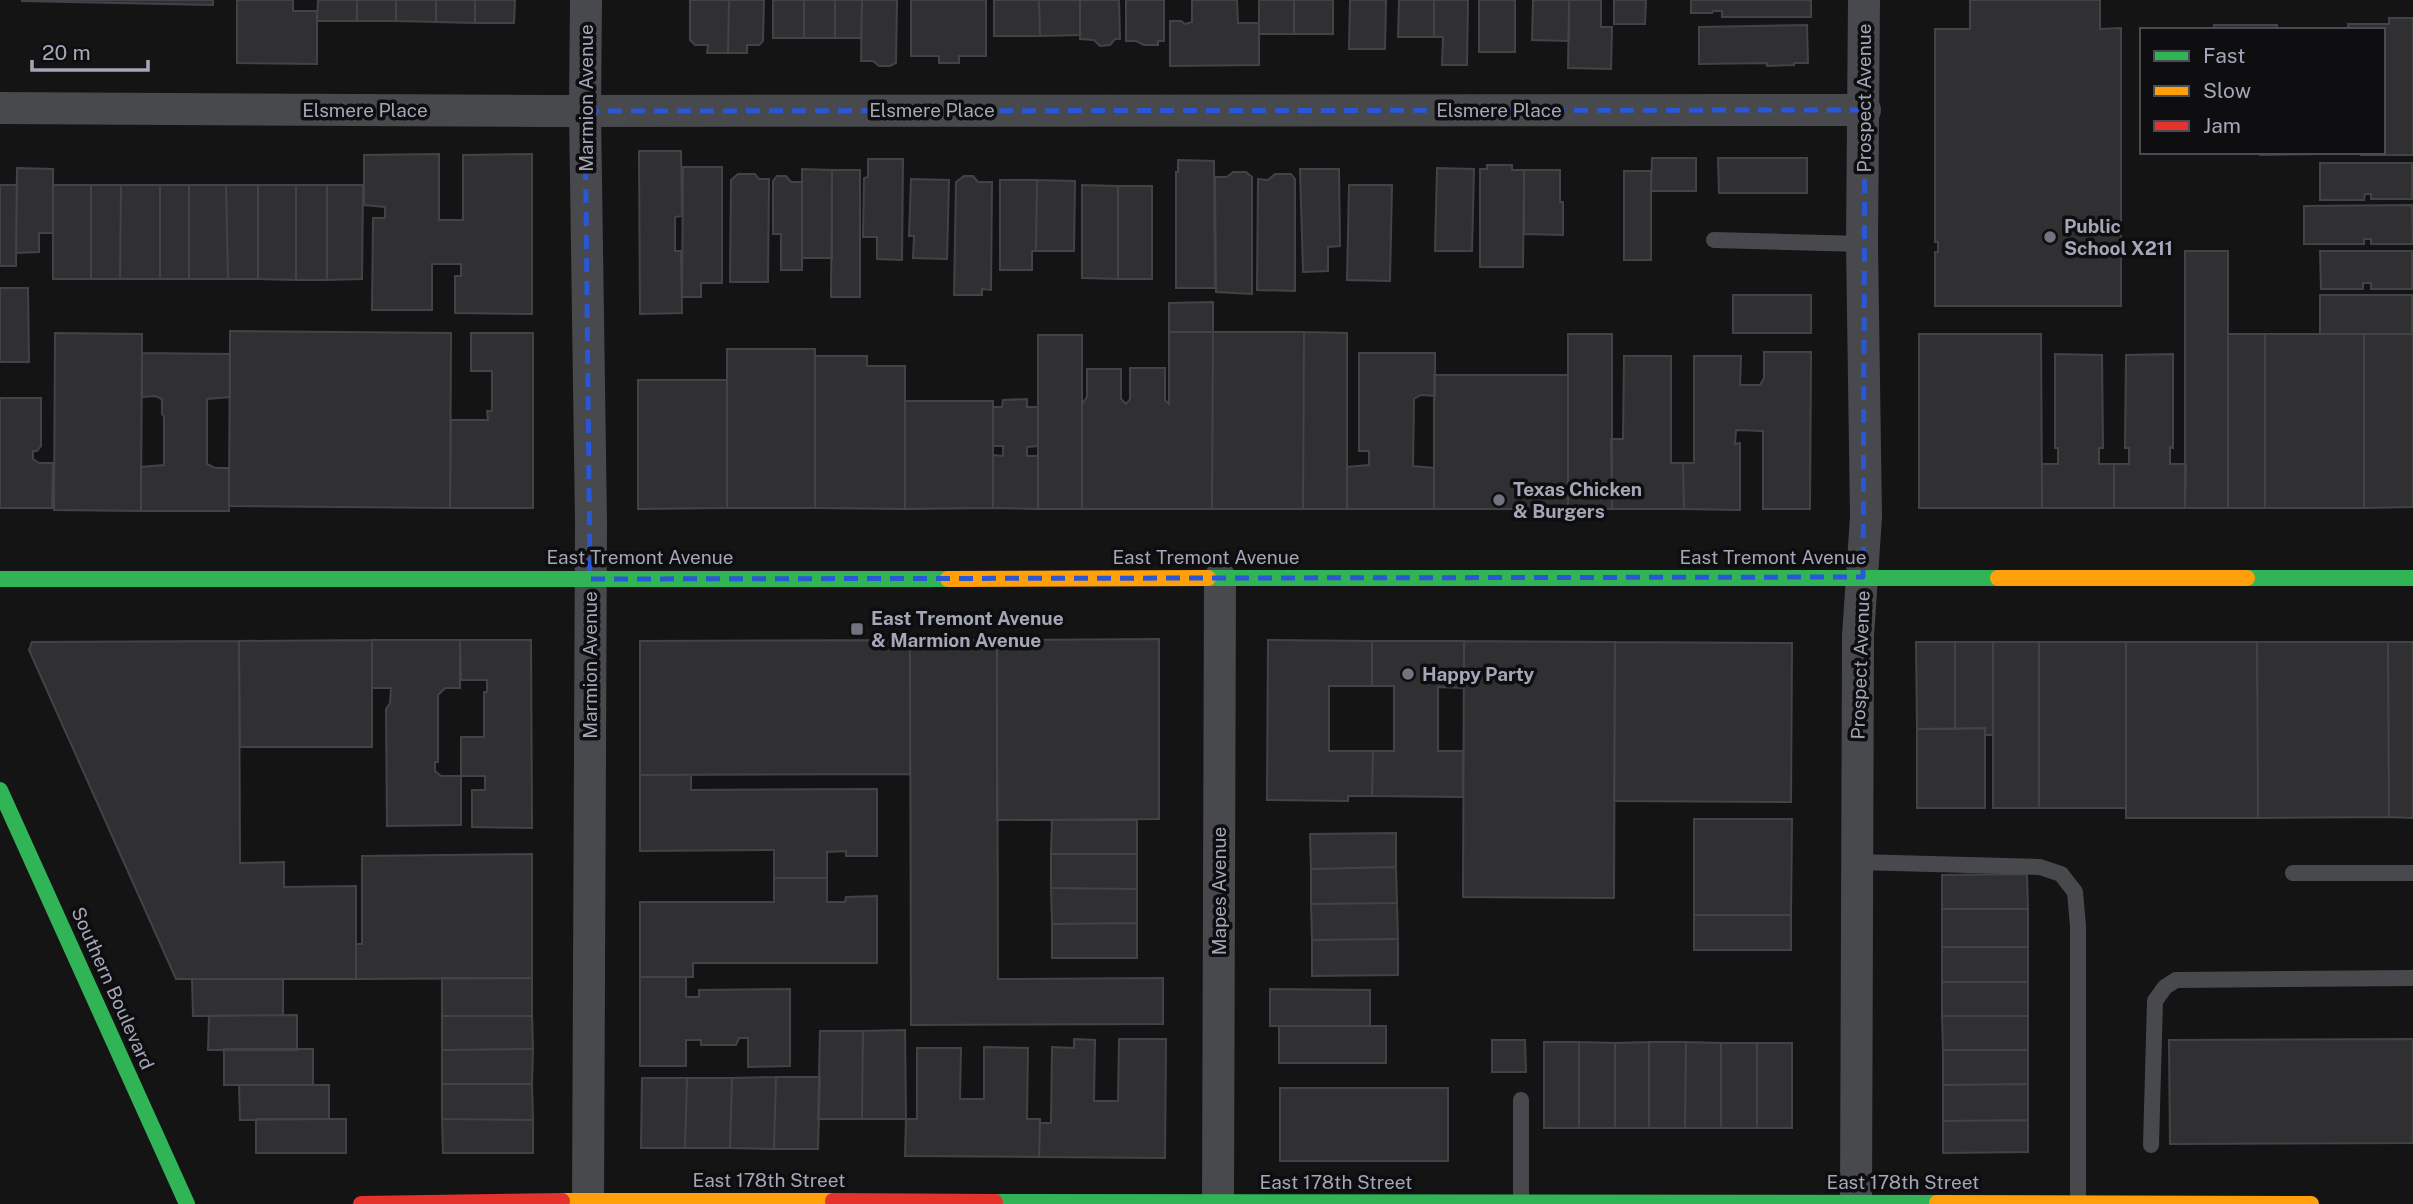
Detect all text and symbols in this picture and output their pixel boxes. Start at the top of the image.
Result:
street label: Marmion Avenue [575,24,597,172]
street label: Prospect Avenue [1853,24,1875,172]
scale bar [32,28,147,72]
legend [2140,28,2385,154]
text: 20 m [42,40,91,65]
text: Fast [2203,43,2245,68]
text: Slow [2203,78,2251,103]
street label: Elsmere Place [302,99,428,121]
street label: Elsmere Place [869,99,995,121]
street label: Elsmere Place [1436,99,1562,121]
text: Jam [2203,113,2241,138]
place label: Public School X211 [2064,215,2173,259]
marker: Public School X211 [2042,229,2058,245]
place label: Texas Chicken & Burgers [1513,478,1642,522]
marker: Texas Chicken & Burgers [1491,492,1507,508]
street label: East Tremont Avenue [546,546,734,568]
street label: East Tremont Avenue [1112,546,1300,568]
street label: East Tremont Avenue [1679,546,1867,568]
street label: Prospect Avenue [1846,590,1874,740]
street label: Marmion Avenue [579,591,601,739]
place label: East Tremont Avenue & Marmion Avenue [871,607,1064,651]
marker: East Tremont Avenue & Marmion Avenue [849,621,865,637]
place label: Happy Party [1422,663,1535,685]
marker: Happy Party [1400,666,1416,682]
street label: Mapes Avenue [1208,827,1230,955]
street label: Southern Boulevard [67,903,159,1073]
street label: East 178th Street [692,1169,846,1191]
street label: East 178th Street [1259,1171,1413,1193]
street label: East 178th Street [1826,1171,1980,1193]

